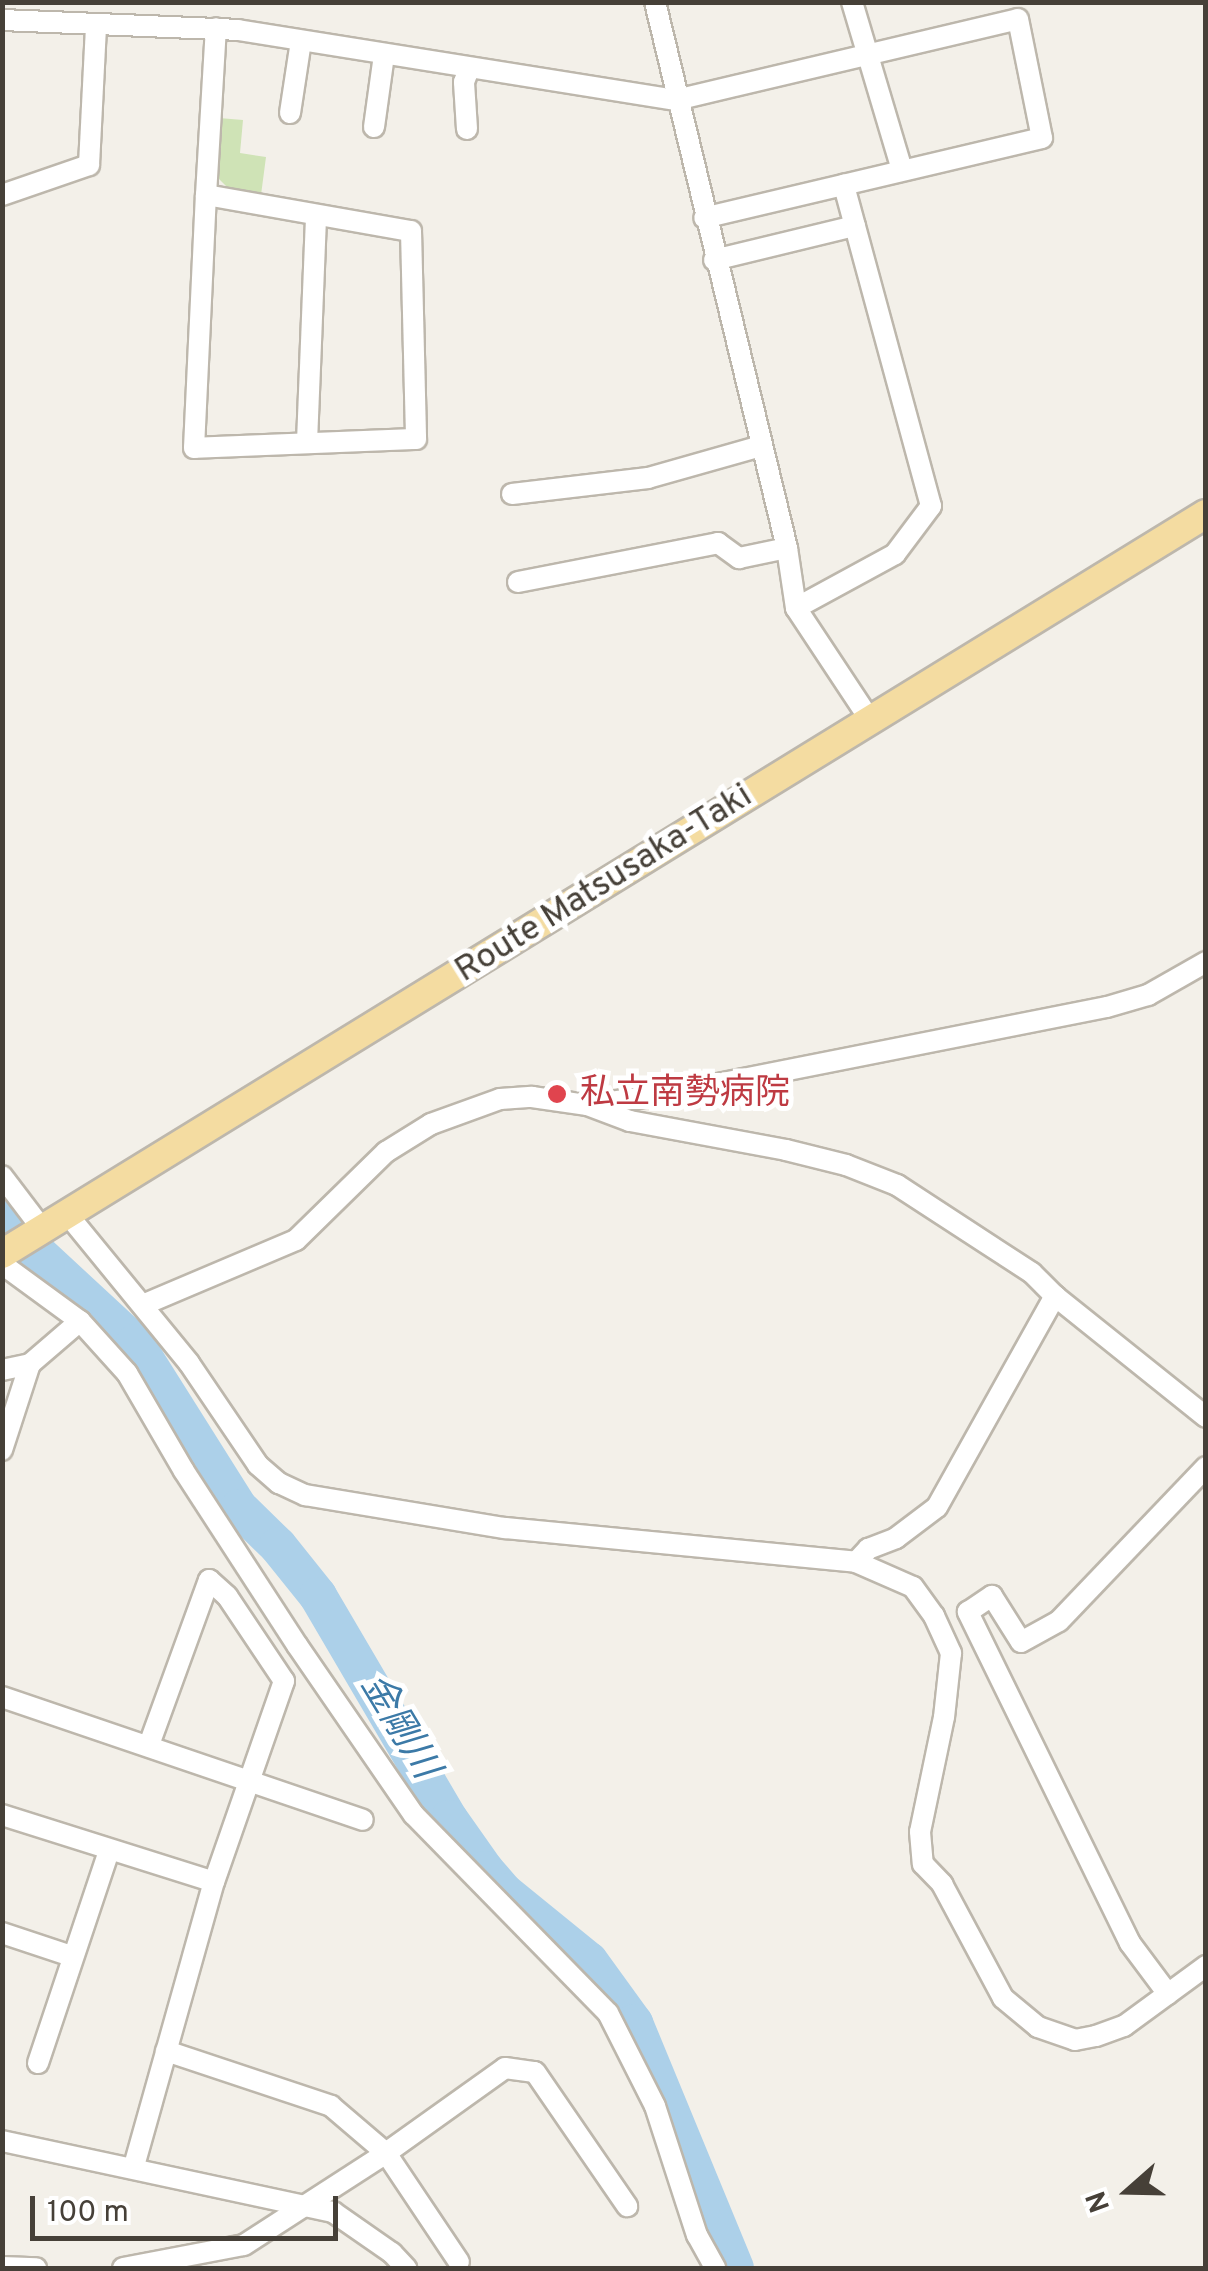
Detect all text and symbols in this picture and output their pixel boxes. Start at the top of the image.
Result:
street label: Route Matsusaka-Taki [448,776,760,992]
place label: 私立南勢病院 [580,1073,790,1115]
marker: 私立南勢病院 [544,1081,570,1107]
water label: 金剛川 [349,1666,447,1788]
north arrow [1078,2141,1178,2241]
scale bar [35,2176,342,2238]
text: N [1079,2186,1120,2217]
text: 100 m [47,2195,129,2232]

